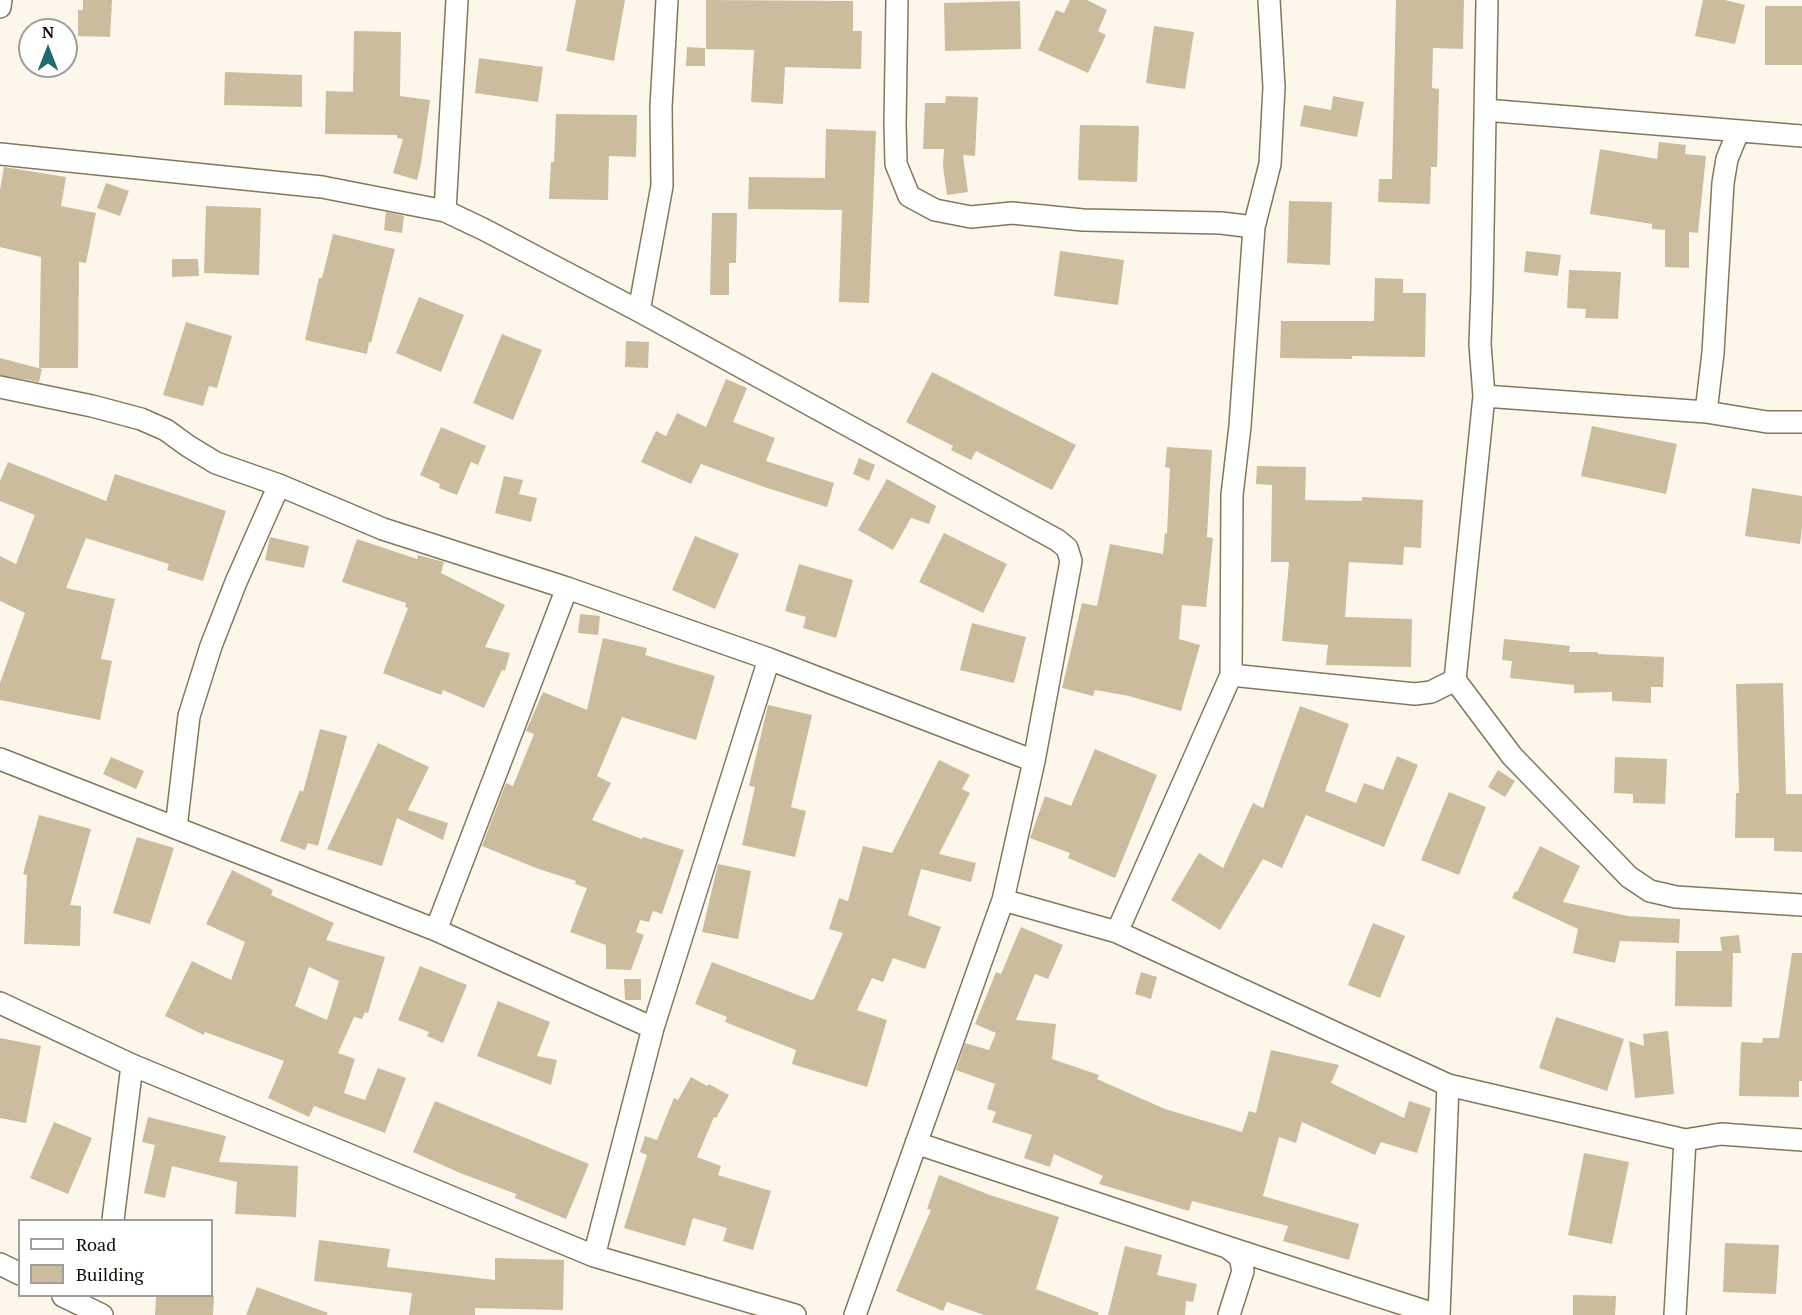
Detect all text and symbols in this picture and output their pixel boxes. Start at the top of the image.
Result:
north arrow [18,18,78,78]
text: N [42,21,54,43]
legend [18,1219,213,1297]
text: Road [76,1232,116,1256]
text: Building [76,1262,144,1286]

